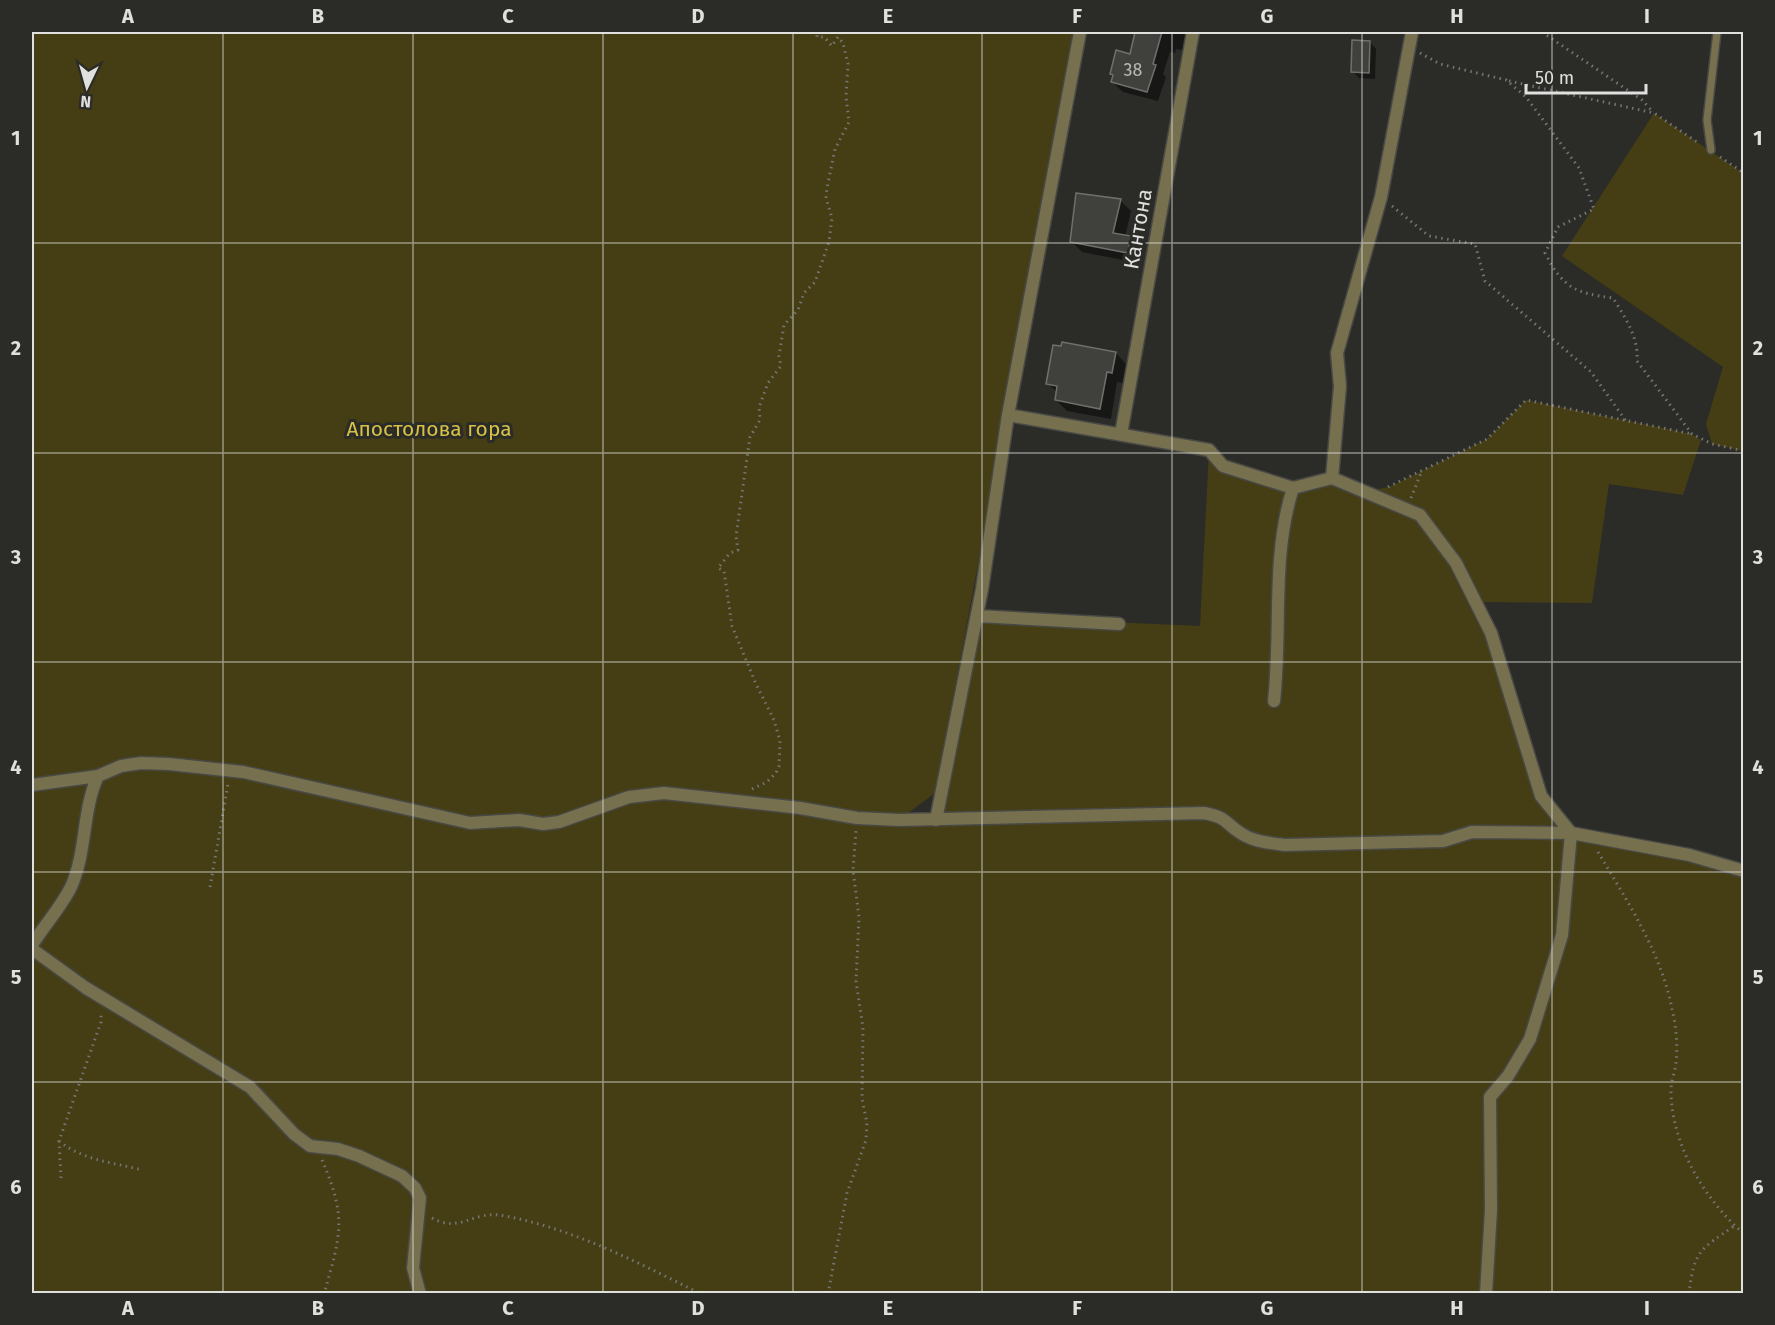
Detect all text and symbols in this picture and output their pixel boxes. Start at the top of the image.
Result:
text: A [121,4,135,28]
text: B [312,4,324,28]
text: C [502,4,514,28]
text: D [691,4,705,28]
text: E [883,4,893,28]
text: F [1072,4,1082,28]
text: G [1261,4,1273,28]
text: H [1450,4,1464,28]
text: I [1644,4,1650,28]
north arrow [57,57,117,117]
scale bar [1526,57,1646,95]
house number: 38 [1124,59,1143,81]
text: 50 m [1535,67,1574,89]
text: N [80,92,92,111]
text: 1 [11,126,21,150]
text: 1 [1753,126,1763,150]
street label: Кантона [1118,187,1158,271]
text: 2 [11,336,21,360]
text: 2 [1753,336,1763,360]
park label: Апостолова гора [346,416,512,442]
text: 3 [10,545,21,569]
text: 3 [1752,545,1763,569]
text: 4 [10,755,22,779]
text: 4 [1752,755,1764,779]
text: 5 [11,965,22,989]
text: 5 [1753,965,1764,989]
text: 6 [10,1175,22,1199]
text: 6 [1752,1175,1764,1199]
text: A [121,1296,135,1320]
text: B [312,1296,324,1320]
text: C [502,1296,514,1320]
text: D [691,1296,705,1320]
text: E [883,1296,893,1320]
text: F [1072,1296,1082,1320]
text: G [1261,1296,1273,1320]
text: H [1450,1296,1464,1320]
text: I [1644,1296,1650,1320]

